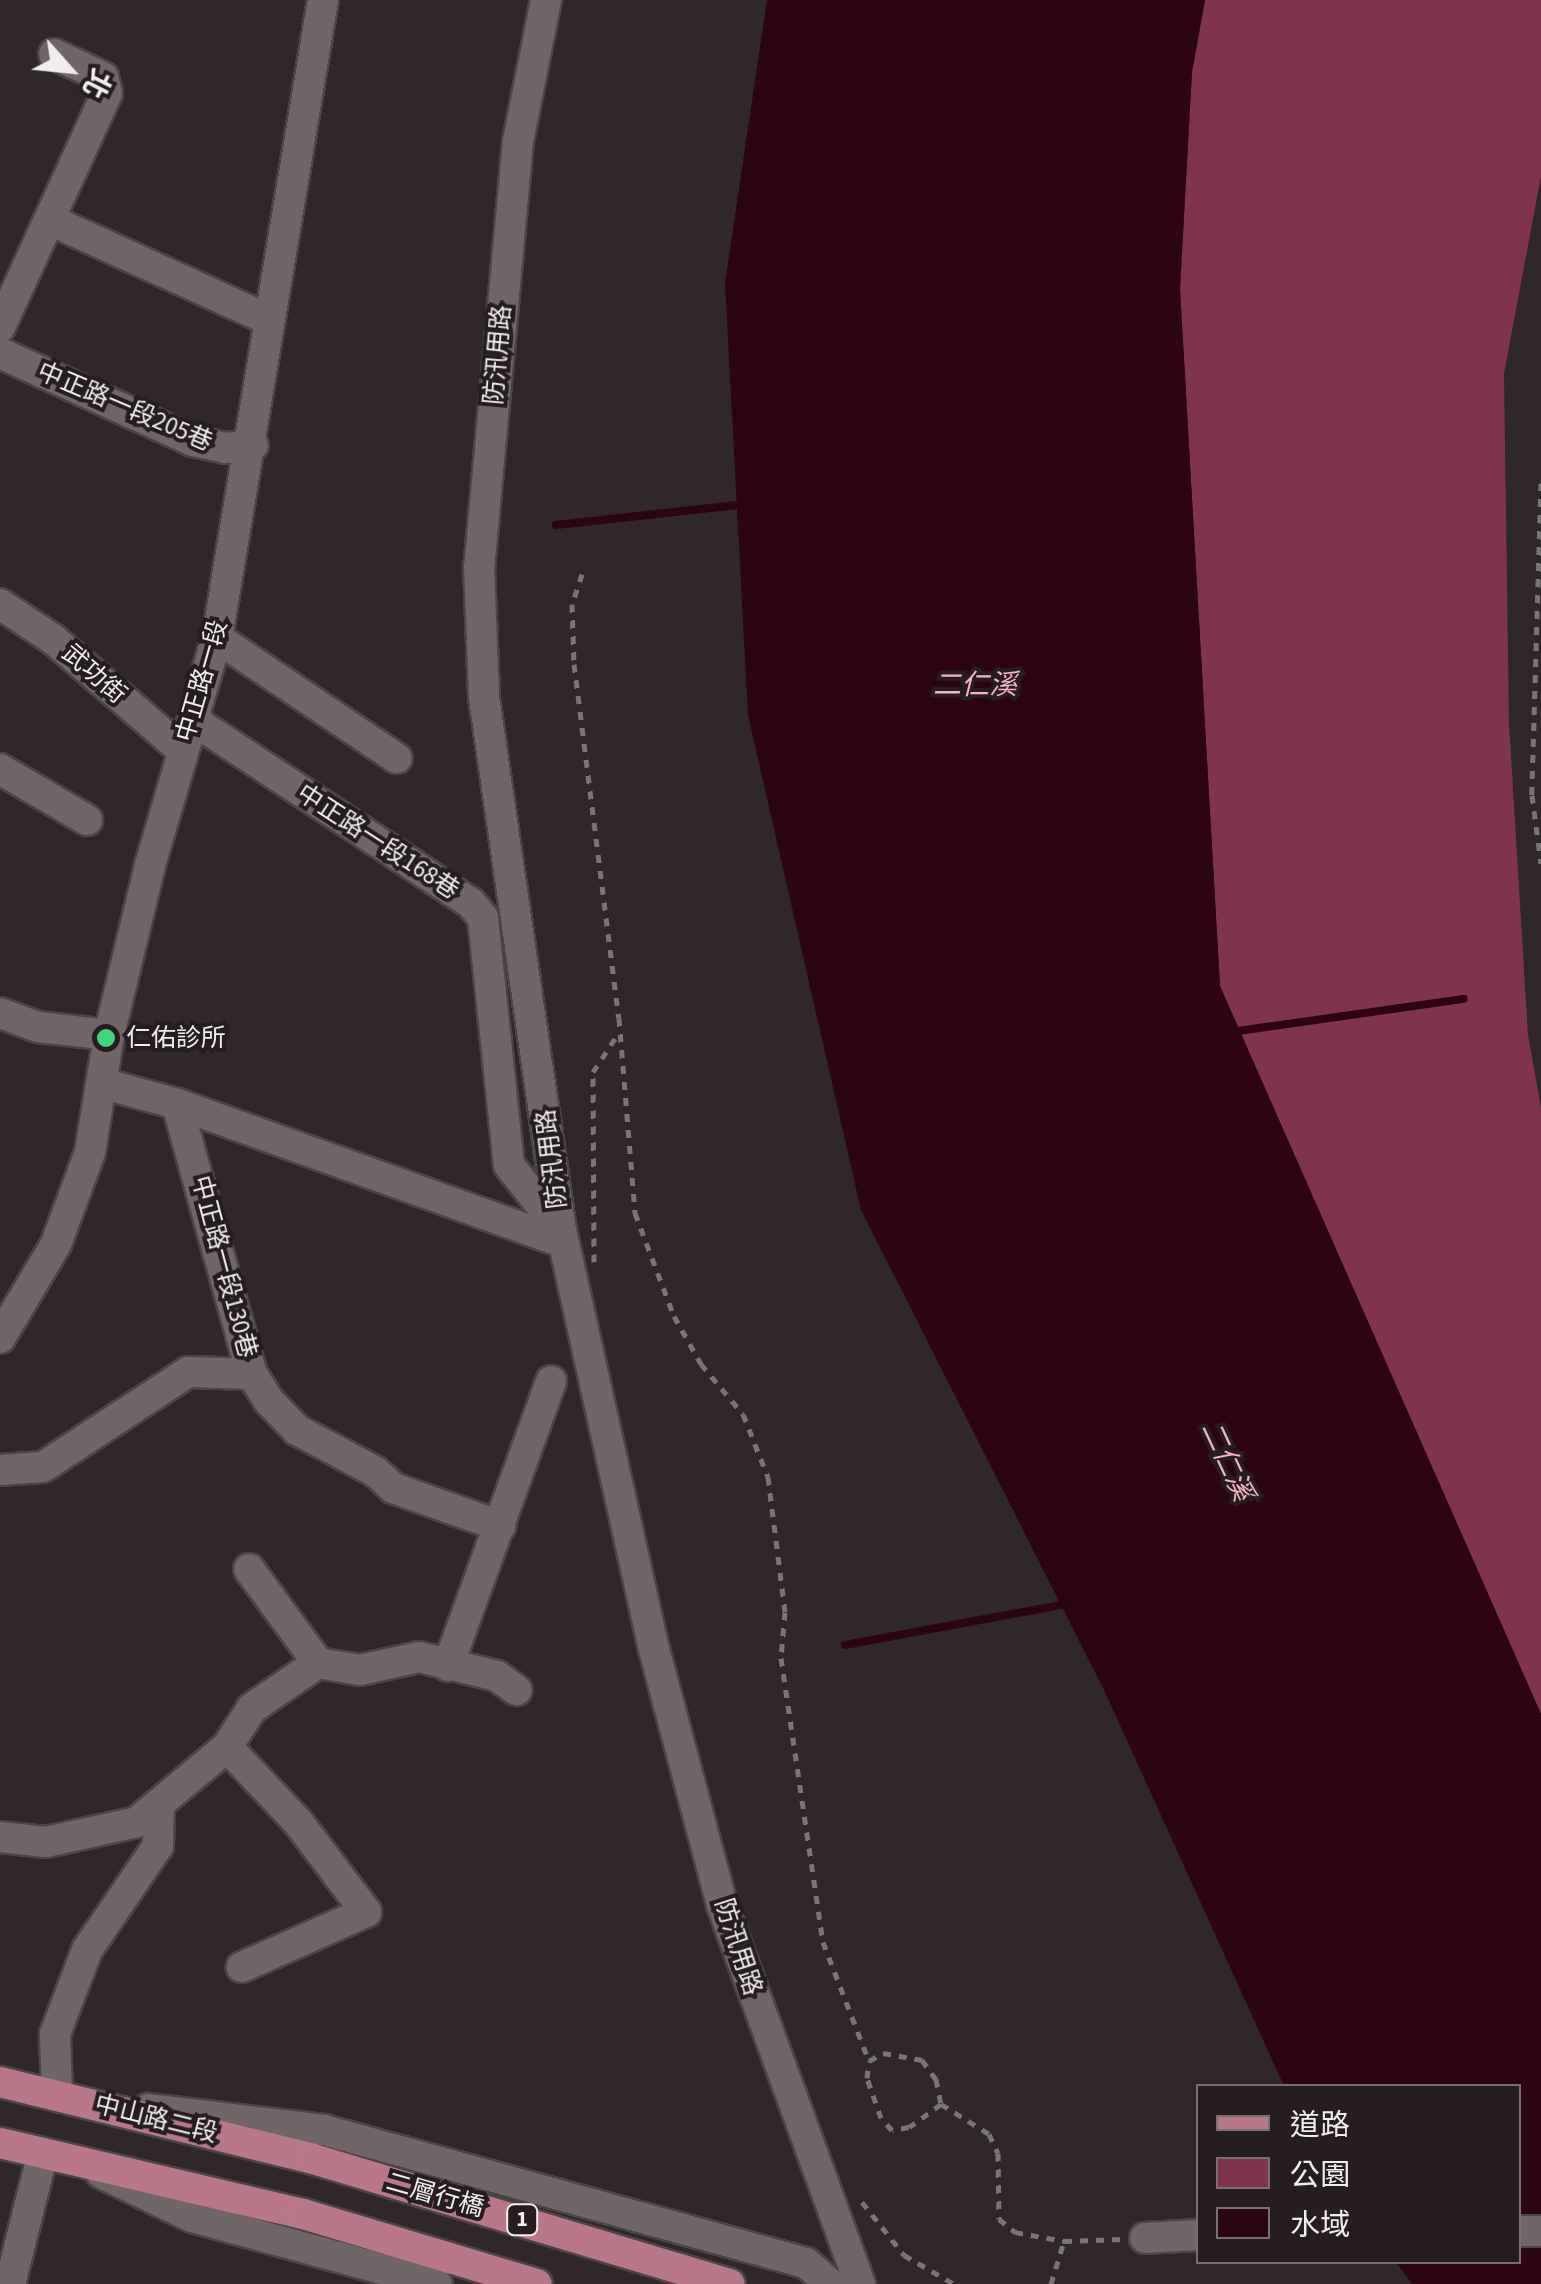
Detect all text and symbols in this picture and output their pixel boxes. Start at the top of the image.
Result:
north arrow [20,20,120,120]
text: 北 [73,62,121,105]
street label: 防汛用路 [479,304,517,406]
street label: 中正路一段205巷 [33,357,217,457]
street label: 中正路一段 [170,617,234,745]
street label: 武功街 [56,638,132,710]
water label: 二仁溪 [933,668,1017,702]
street label: 中正路一段168巷 [291,778,465,906]
place label: 仁佑診所 [126,1023,226,1053]
marker: 仁佑診所 [95,1027,117,1049]
street label: 防汛用路 [531,1108,573,1210]
street label: 中正路一段130巷 [185,1173,263,1361]
water label: 二仁溪 [1194,1416,1260,1506]
street label: 防汛用路 [708,1895,768,1999]
legend [1196,2084,1521,2264]
street label: 中山路二段 [92,2089,220,2149]
text: 道路 [1290,2104,1350,2147]
text: 公園 [1290,2154,1350,2197]
street label: 二層行橋 [383,2167,487,2223]
road number: 1 [504,2203,540,2237]
text: 水域 [1290,2204,1350,2247]

